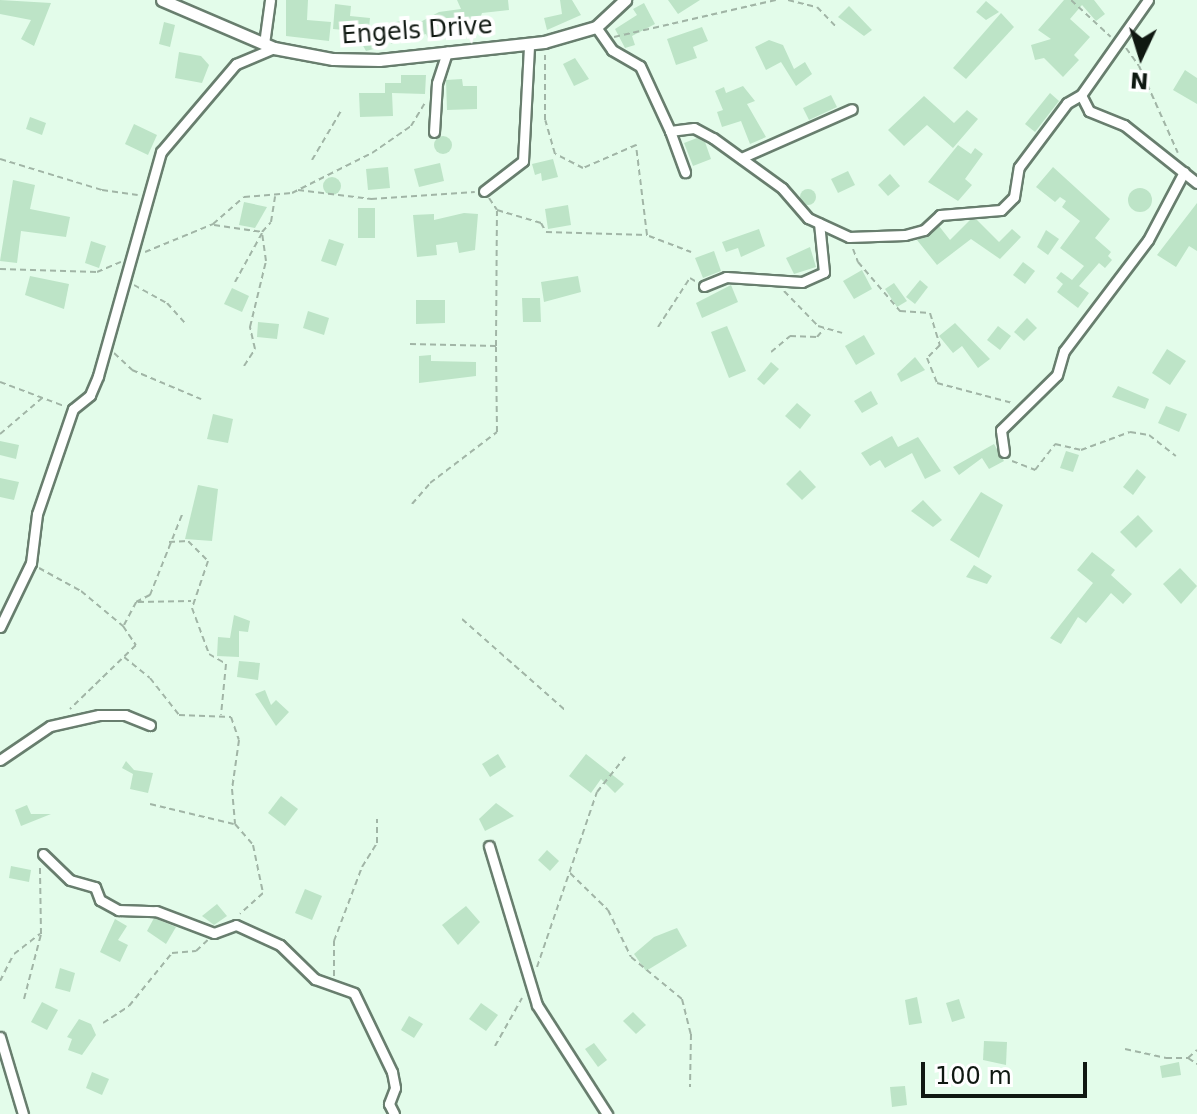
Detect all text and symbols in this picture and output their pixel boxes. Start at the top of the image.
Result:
street label: Engels Drive [341,11,493,51]
north arrow [1101,16,1181,96]
text: N [1129,67,1149,94]
scale bar [925,1046,1091,1096]
text: 100 m [935,1062,1012,1090]

